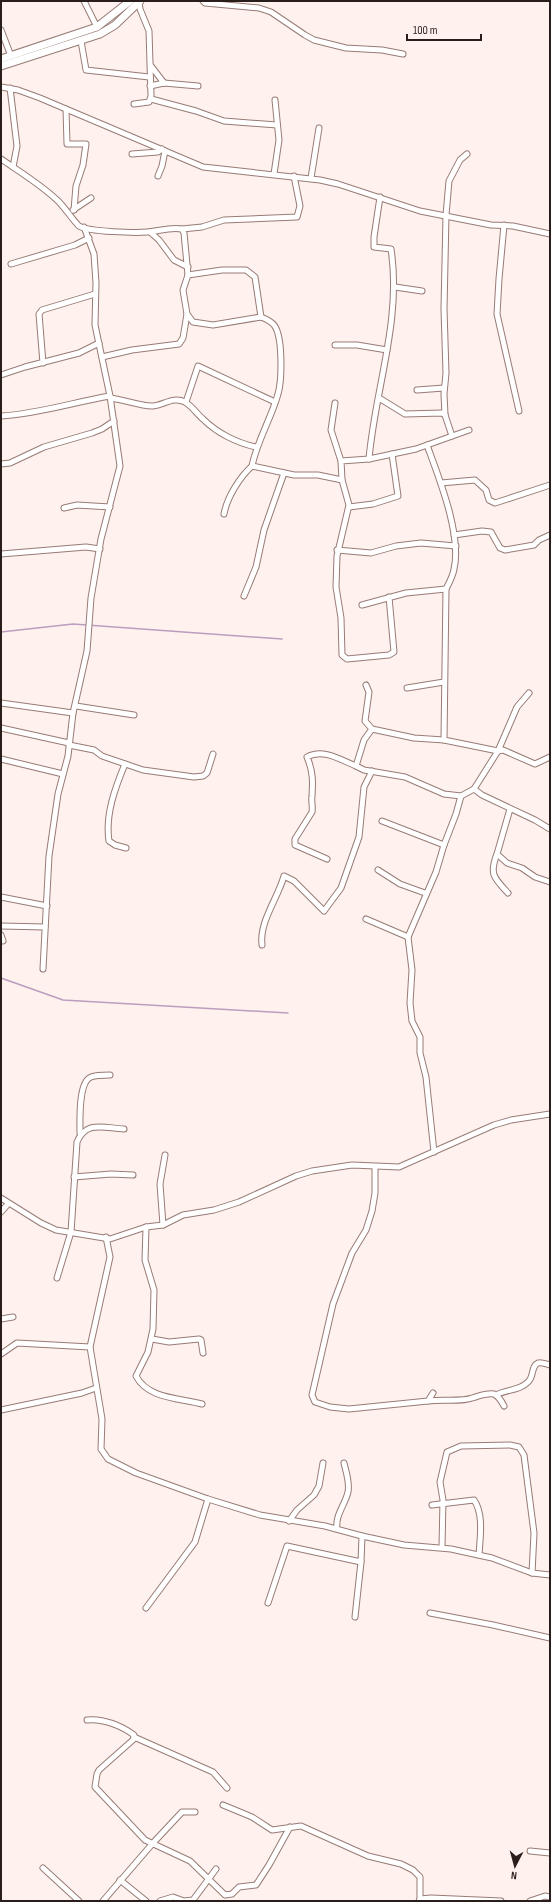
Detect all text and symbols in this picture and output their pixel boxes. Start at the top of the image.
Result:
scale bar [407,16,481,42]
text: 100 m [413,23,438,38]
north arrow [495,1846,535,1886]
text: N [510,1869,518,1882]

